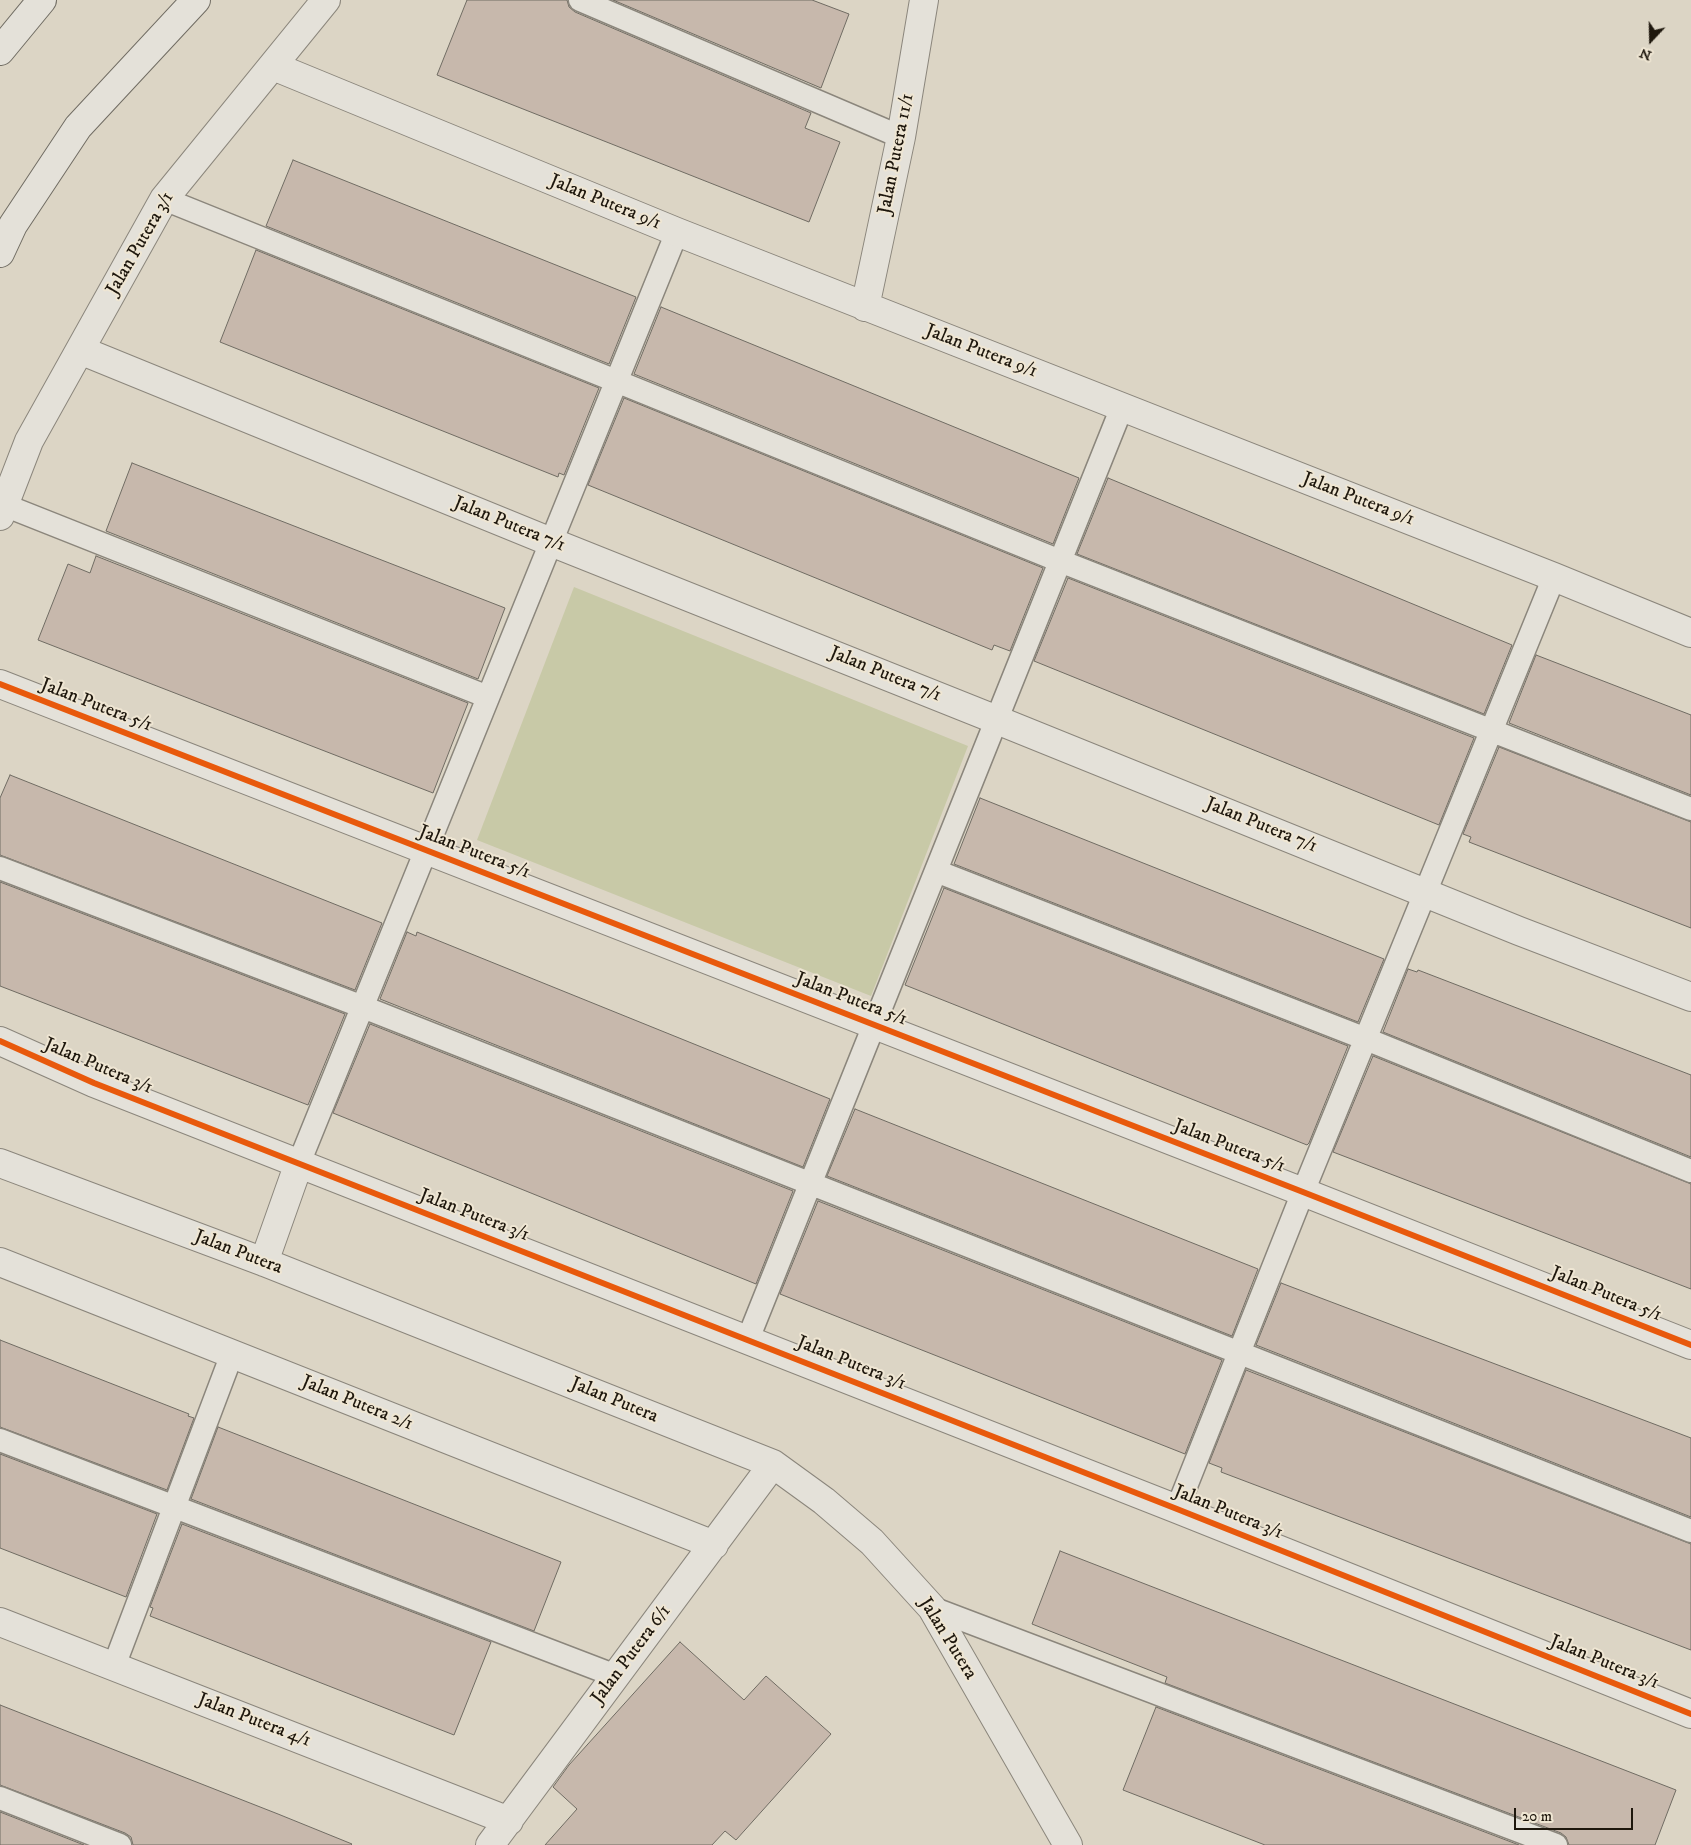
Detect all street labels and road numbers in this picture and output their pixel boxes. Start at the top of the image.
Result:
street label: Jalan Putera 11/1 [874,92,920,216]
street label: Jalan Putera 9/1 [546,170,664,236]
street label: Jalan Putera 3/1 [102,188,180,300]
street label: Jalan Putera 9/1 [922,320,1040,384]
street label: Jalan Putera 9/1 [1299,468,1417,532]
street label: Jalan Putera 7/1 [450,492,568,558]
street label: Jalan Putera 7/1 [826,642,944,708]
street label: Jalan Putera 5/1 [37,674,155,738]
street label: Jalan Putera 7/1 [1202,793,1320,859]
street label: Jalan Putera 5/1 [415,821,533,885]
street label: Jalan Putera 5/1 [792,968,910,1032]
street label: Jalan Putera 3/1 [40,1034,156,1100]
street label: Jalan Putera 5/1 [1170,1115,1288,1179]
street label: Jalan Putera 3/1 [416,1185,532,1247]
street label: Jalan Putera [191,1226,285,1280]
street label: Jalan Putera 5/1 [1547,1262,1665,1328]
street label: Jalan Putera 3/1 [793,1332,909,1396]
street label: Jalan Putera 2/1 [298,1371,416,1437]
street label: Jalan Putera [567,1373,661,1429]
street label: Jalan Putera 3/1 [1170,1481,1286,1545]
street label: Jalan Putera [913,1594,981,1684]
street label: Jalan Putera 6/1 [587,1601,677,1709]
street label: Jalan Putera 3/1 [1546,1631,1662,1695]
street label: Jalan Putera 4/1 [194,1689,314,1753]

